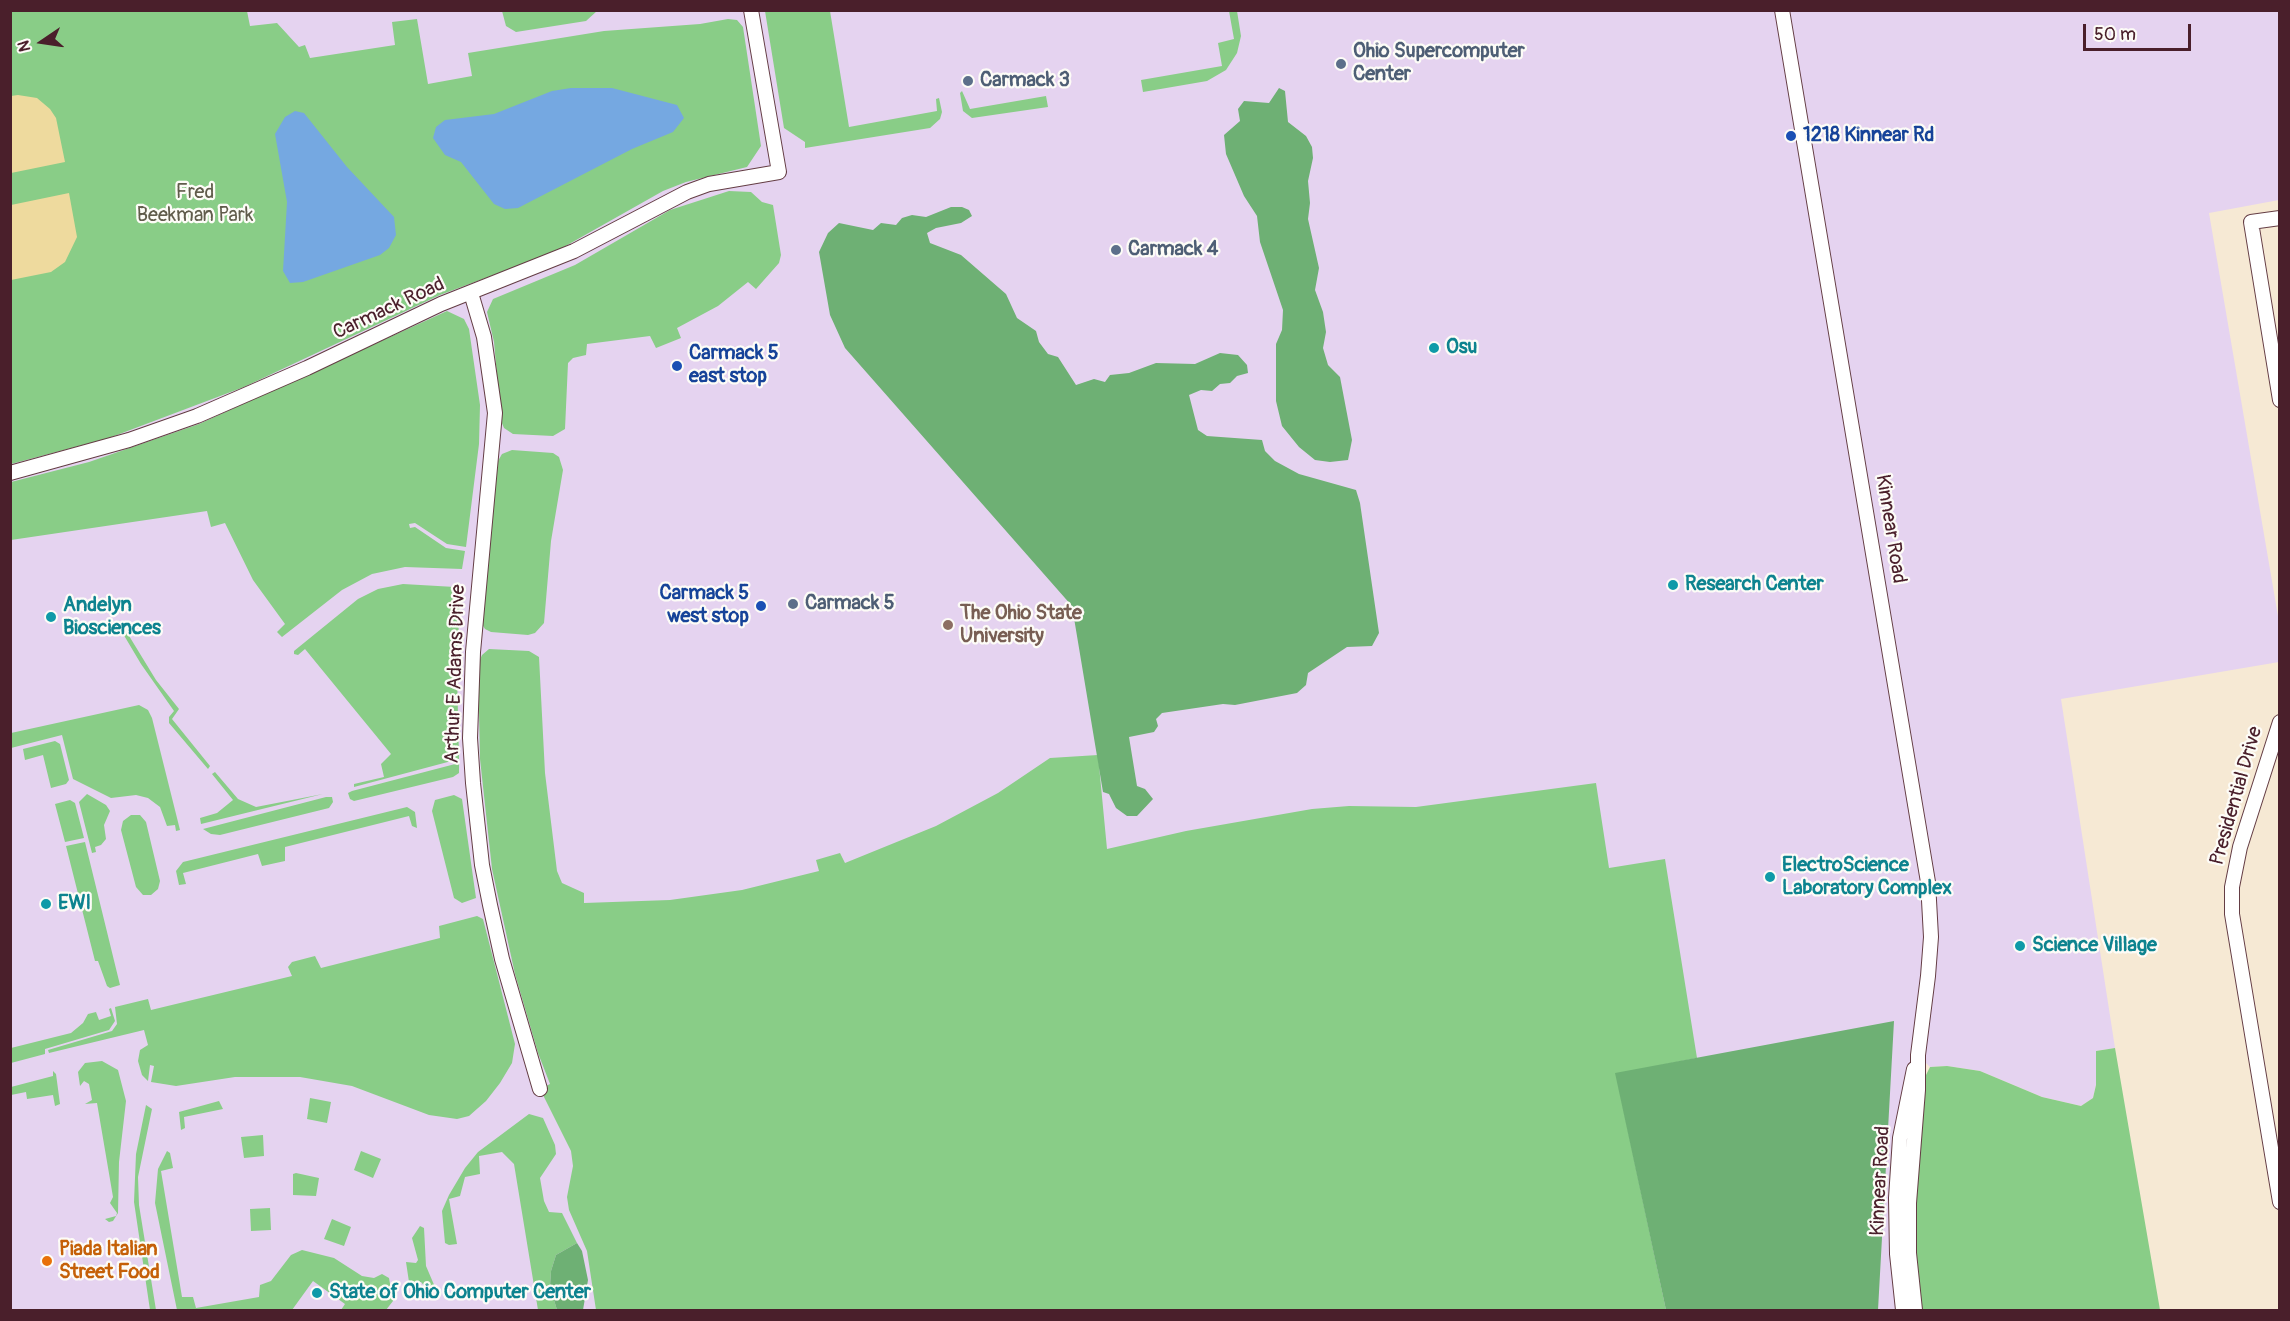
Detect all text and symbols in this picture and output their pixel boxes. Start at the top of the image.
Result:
north arrow [12,12,72,72]
scale bar [2086,12,2194,50]
text: 50 m [2094,23,2136,46]
text: N [14,39,35,54]
place label: Ohio Supercomputer Center [1353,40,1525,87]
marker: Ohio Supercomputer Center [1334,57,1348,71]
place label: Carmack 3 [980,69,1070,93]
marker: Carmack 3 [961,74,975,88]
place label: 1218 Kinnear Rd [1803,124,1934,148]
marker: 1218 Kinnear Rd [1784,129,1798,143]
park label: Fred Beekman Park [137,181,253,228]
place label: Carmack 4 [1128,238,1218,262]
marker: Carmack 4 [1109,243,1123,257]
street label: Carmack Road [330,273,448,345]
place label: Osu [1446,336,1477,360]
marker: Osu [1427,341,1441,355]
place label: Carmack 5 east stop [689,342,779,389]
marker: Carmack 5 east stop [670,359,684,373]
street label: Kinnear Road [1870,473,1910,585]
place label: Research Center [1685,573,1824,597]
marker: Research Center [1666,578,1680,592]
place label: Carmack 5 west stop [659,582,749,629]
street label: Arthur E Adams Drive [441,584,471,764]
place label: Carmack 5 [805,592,895,616]
place label: Andelyn Biosciences [63,594,161,641]
marker: Carmack 5 [786,597,800,611]
marker: Carmack 5 west stop [754,599,768,613]
place label: The Ohio State University [960,602,1082,649]
marker: Andelyn Biosciences [44,610,58,624]
marker: The Ohio State University [941,618,955,632]
street label: Presidential Drive [2206,724,2268,868]
place label: ElectroScience Laboratory Complex [1782,854,1952,901]
marker: ElectroScience Laboratory Complex [1763,870,1777,884]
place label: EWI [58,892,91,916]
marker: EWI [39,897,53,911]
place label: Science Village [2032,934,2157,958]
marker: Science Village [2013,939,2027,953]
street label: Kinnear Road [1866,1125,1896,1237]
place label: Piada Italian Street Food [59,1238,160,1285]
marker: Piada Italian Street Food [40,1254,54,1268]
place label: State of Ohio Computer Center [329,1281,591,1305]
marker: State of Ohio Computer Center [310,1286,324,1300]

